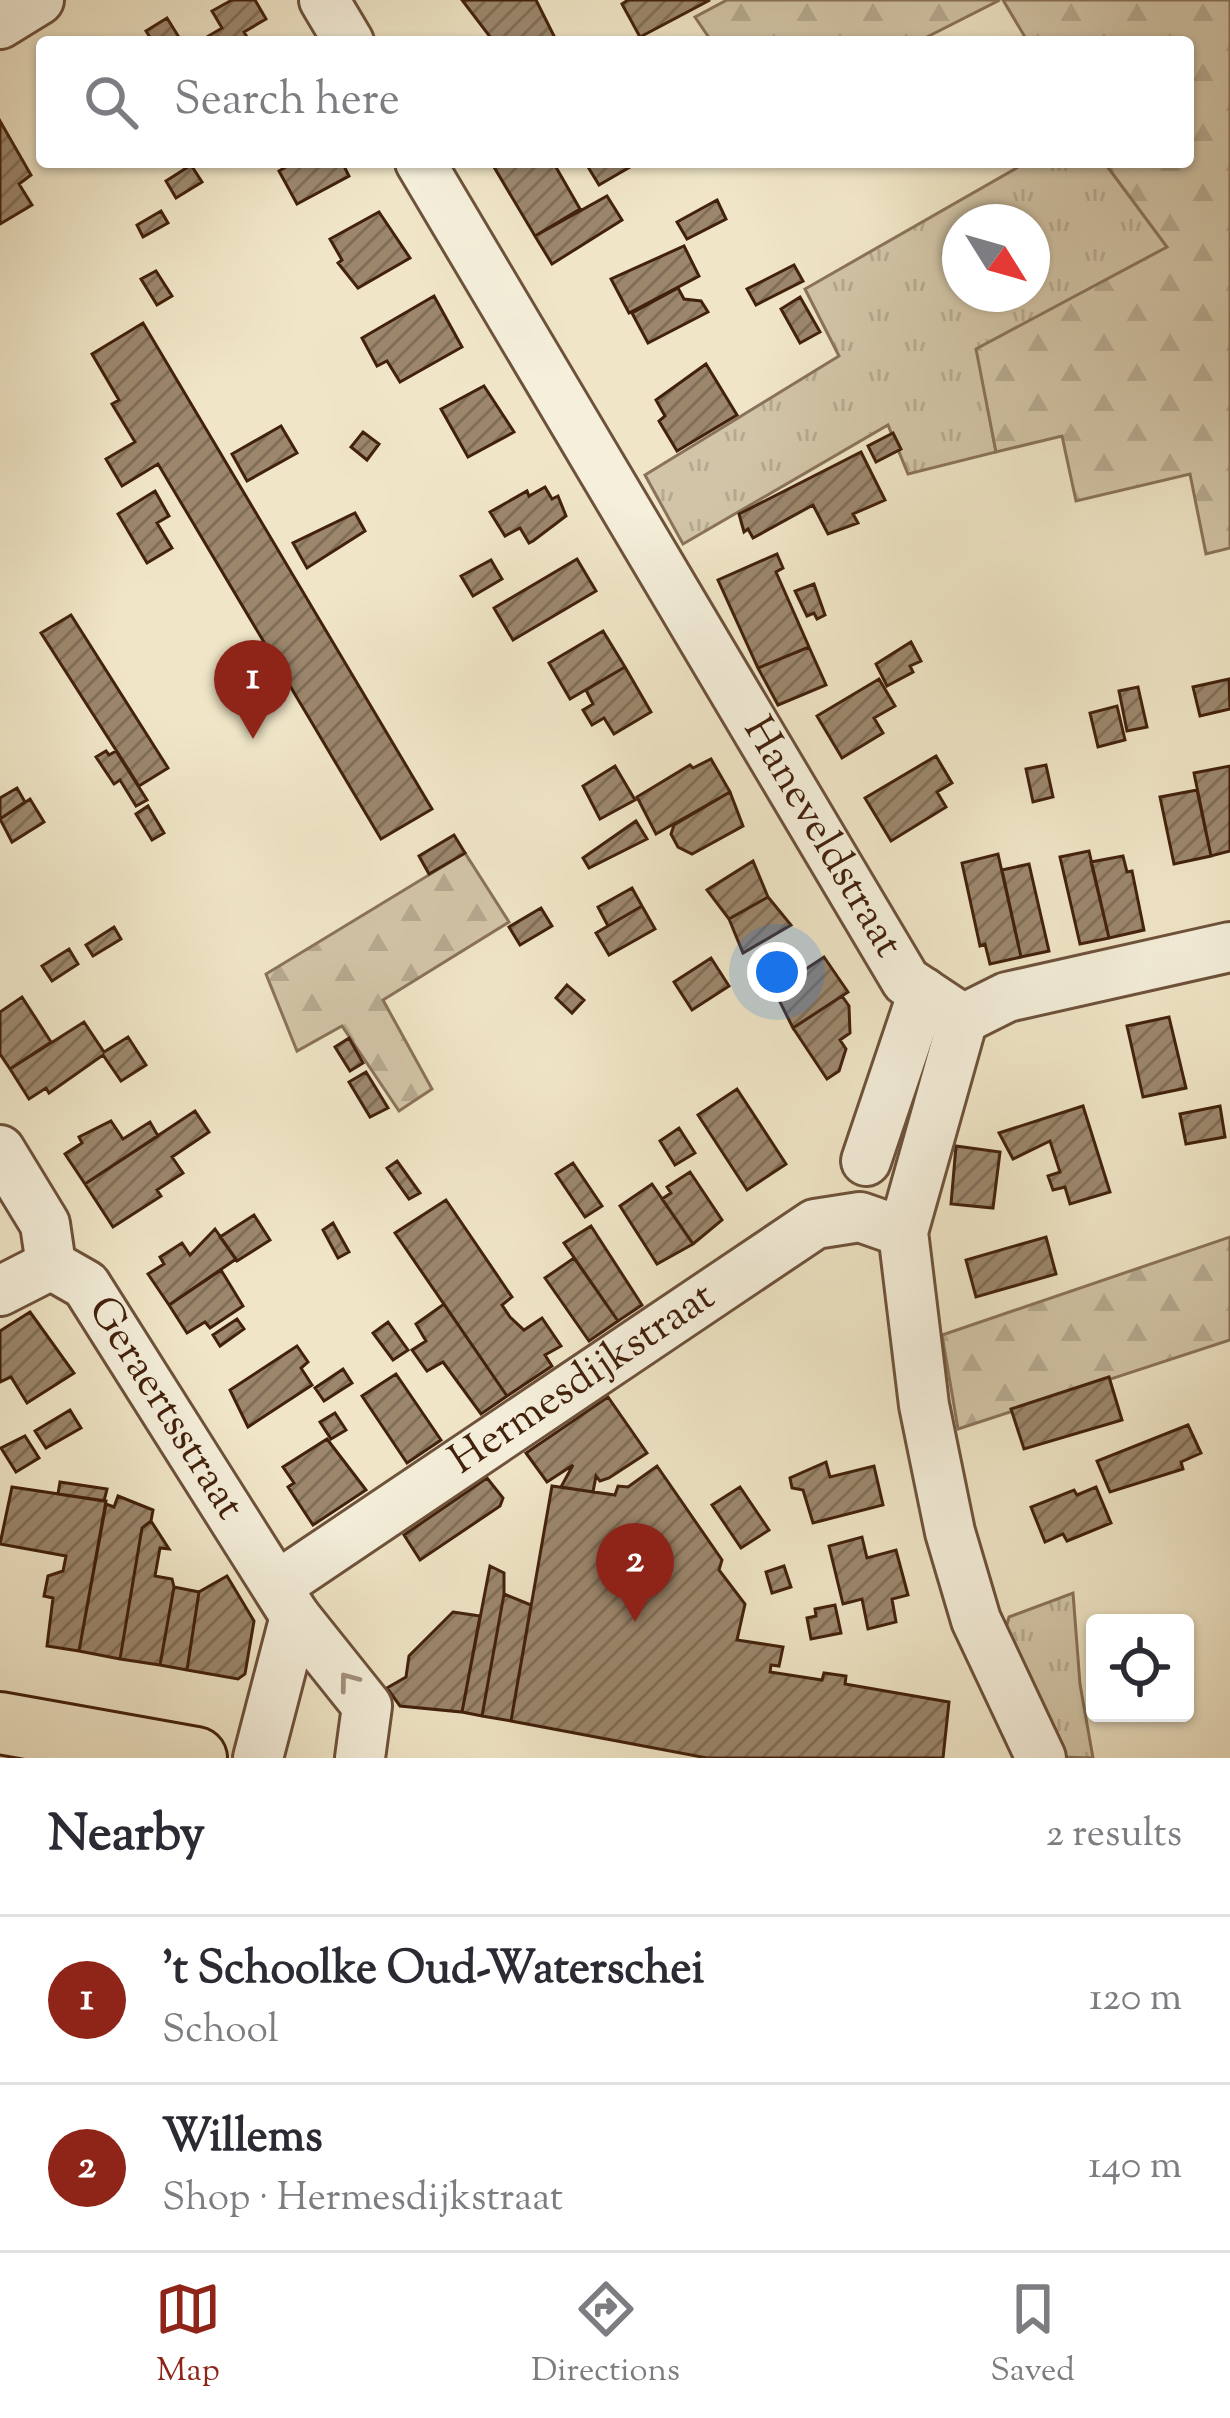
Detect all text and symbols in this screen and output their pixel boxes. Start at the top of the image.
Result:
search box [36,36,1194,168]
icon: search [78,69,144,135]
text: Search here [174,70,400,135]
north arrow [942,204,1050,312]
pin: 1 [214,640,292,739]
street label: Haneveldstraat [726,706,916,970]
your location [747,942,807,1002]
street label: Hermesdijkstraat [438,1269,728,1491]
street label: Geraertsstraat [71,1286,257,1532]
pin: 2 [596,1523,674,1622]
map controls [1086,1614,1194,1722]
button: locate [1086,1614,1194,1722]
one-way arrow [341,1673,362,1695]
text: Nearby [48,1800,205,1873]
text: 2 results [1046,1808,1182,1864]
text: 't Schoolke Oud-Waterschei [162,1939,704,2004]
text: 1 [80,1972,94,2028]
text: 120 m [1089,1972,1182,2028]
text: School [162,2004,279,2060]
text: Willems [162,2107,323,2172]
text: 2 [78,2140,96,2196]
text: 140 m [1088,2140,1182,2196]
text: Shop · Hermesdijkstraat [162,2172,563,2228]
tab: Map [155,2276,221,2396]
tab: Directions [531,2276,680,2396]
tab: Saved [990,2276,1075,2396]

